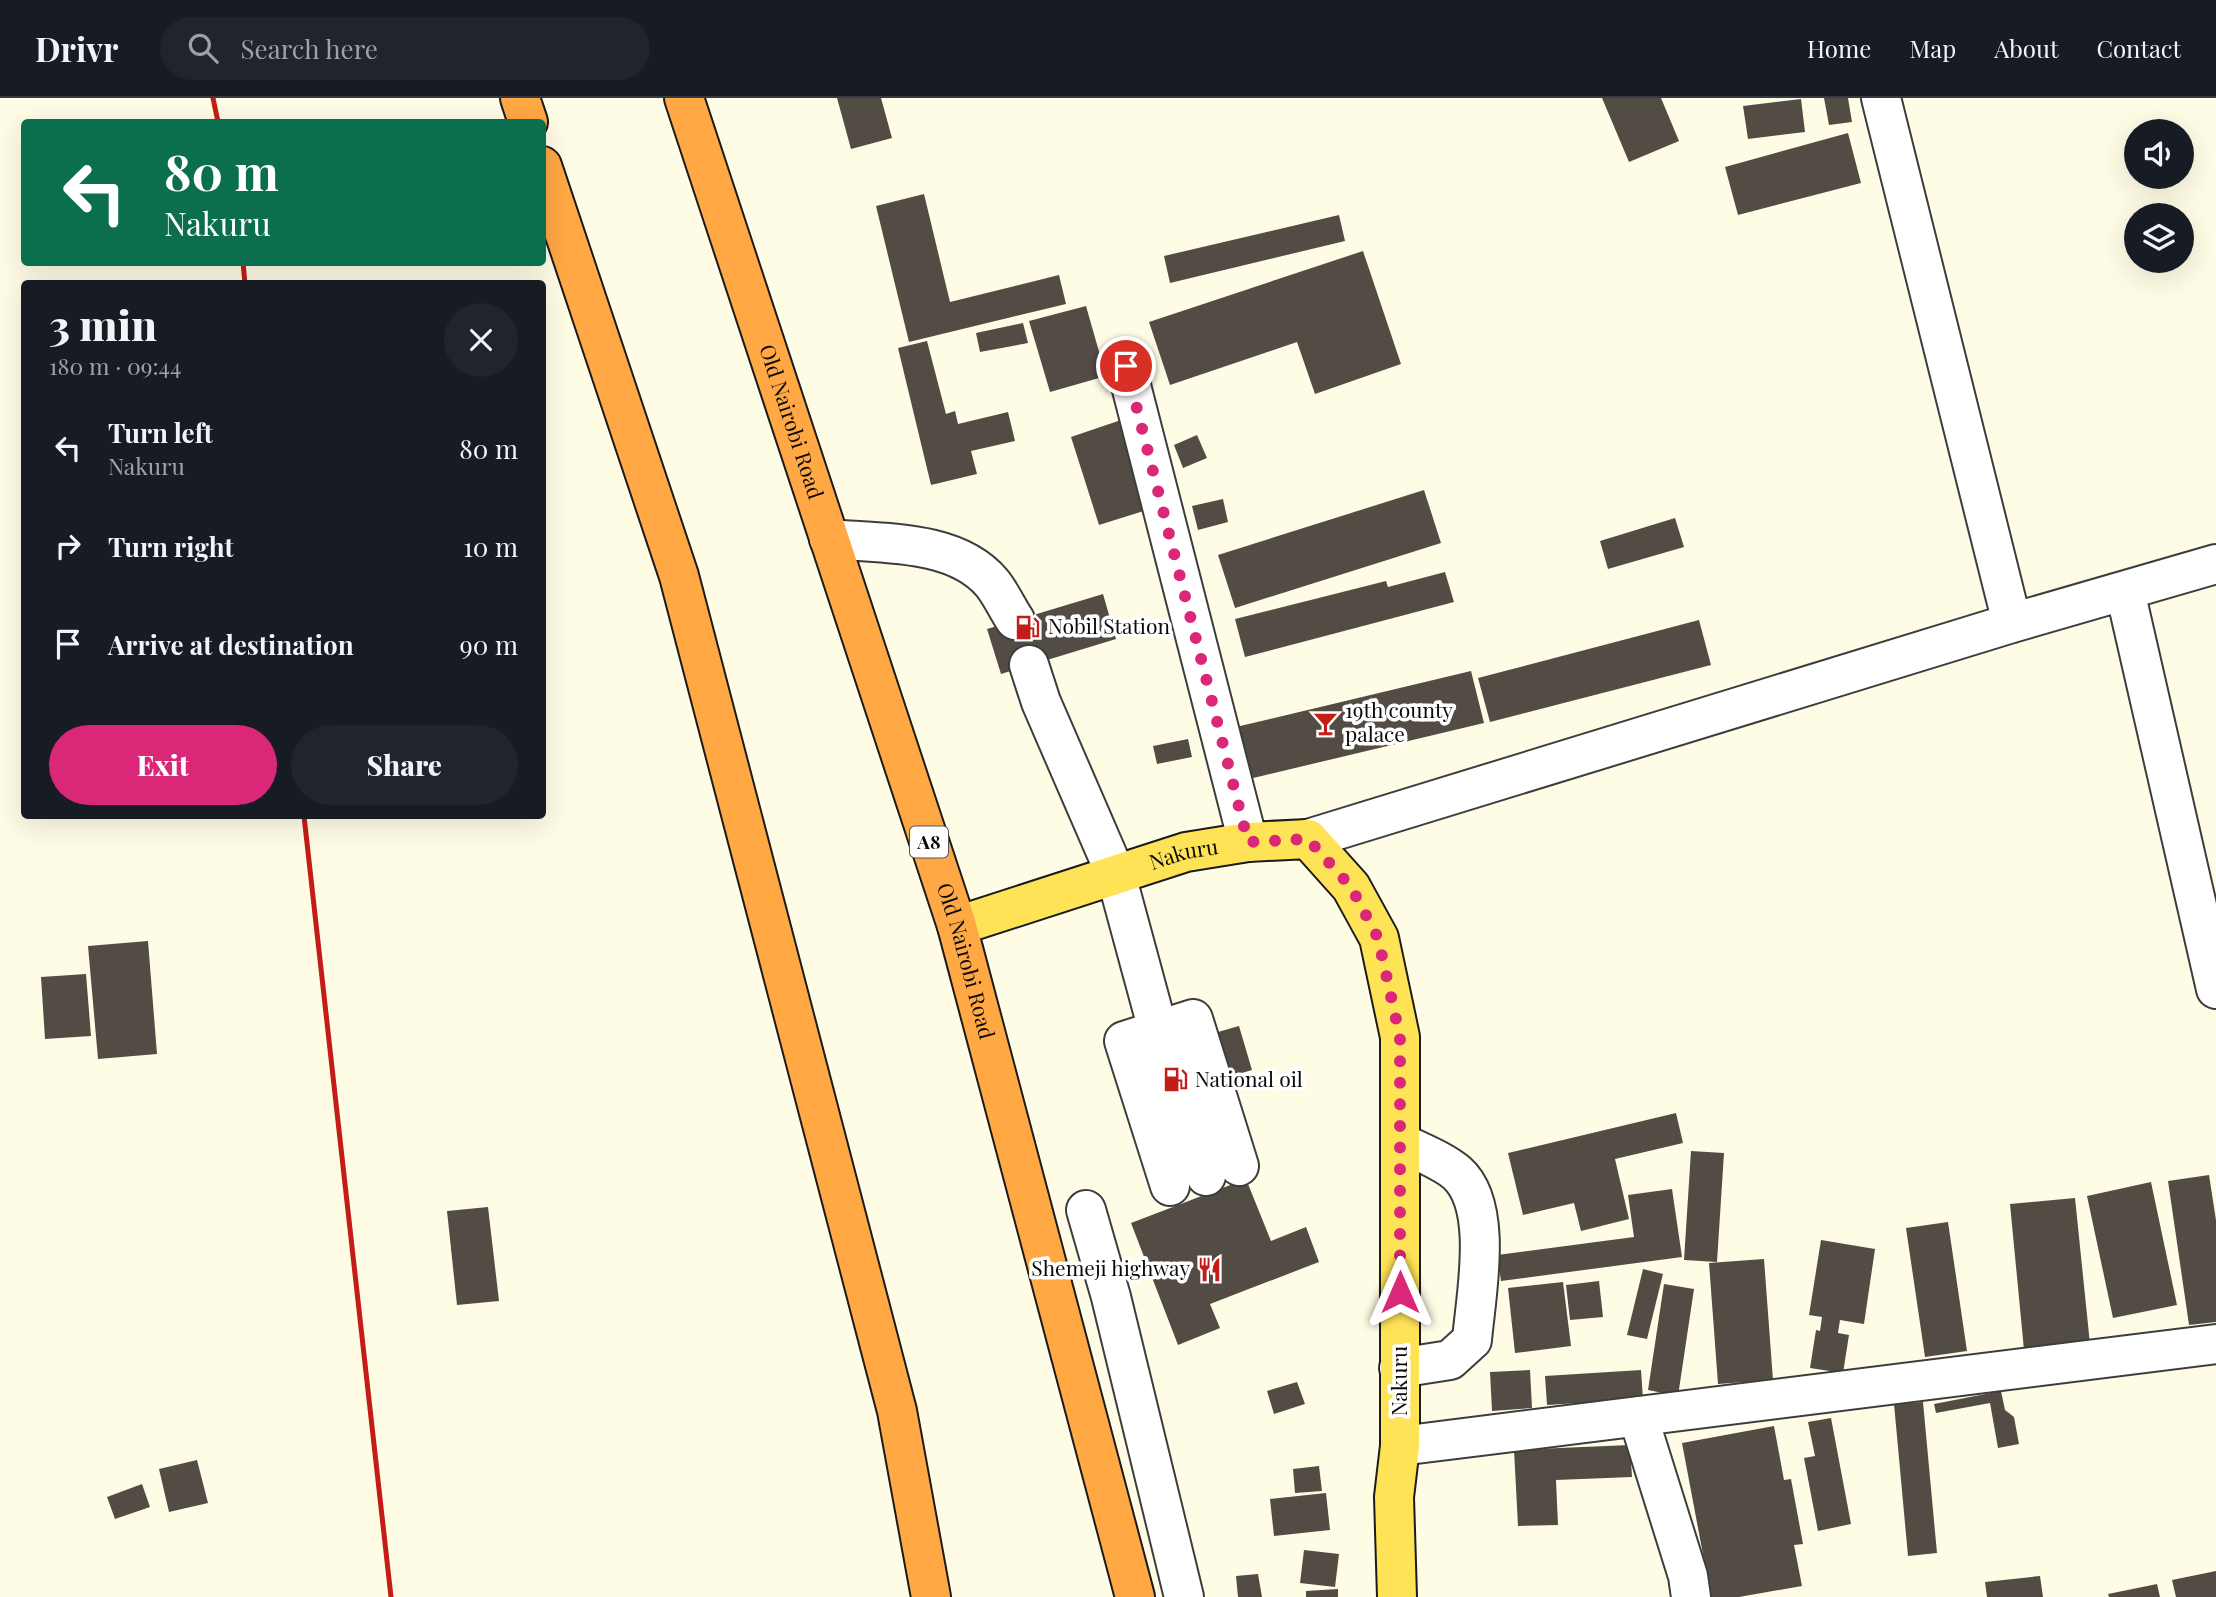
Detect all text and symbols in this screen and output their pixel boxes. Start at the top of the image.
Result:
search box [160,17,650,80]
text: Drivr [35,26,118,70]
icon: search [184,29,222,67]
text: Search here [240,31,378,66]
text: Home [1807,32,1871,64]
text: Map [1909,32,1956,64]
text: About [1994,32,2058,64]
text: Contact [2096,32,2181,64]
map controls [2124,119,2194,273]
button: sound [2124,119,2194,189]
text: 80 m [164,138,279,203]
icon: left [49,147,140,238]
text: Nakuru [164,201,271,244]
button: layers [2124,203,2194,273]
text: 3 min [49,296,157,352]
button: close [444,303,518,377]
pin [1096,336,1156,396]
street label: Old Nairobi Road [754,340,831,502]
icon: arrive [1107,347,1145,385]
text: 180 m · 09:44 [49,350,181,381]
text: Turn left [108,415,213,450]
icon: left [49,429,87,467]
text: 80 m [459,431,518,466]
text: Nakuru [108,450,185,481]
icon: right [49,527,87,565]
text: Turn right [108,529,234,564]
text: 10 m [463,529,518,564]
place label: Nobil Station [1048,611,1170,639]
fuel station icon: Nobil Station [1014,613,1042,641]
icon: arrive [49,625,87,663]
text: Arrive at destination [108,627,354,662]
text: 90 m [460,627,518,662]
place label: 19th county palace [1345,695,1453,747]
bar icon: 19th county palace [1311,709,1339,737]
button: Exit [49,725,277,805]
button: Share [291,725,518,805]
road number: A8 [910,827,948,858]
street label: Nakuru [1145,831,1220,875]
street label: Old Nairobi Road [932,879,1002,1042]
place label: National oil [1195,1064,1303,1092]
fuel station icon: National oil [1161,1066,1189,1094]
place label: Shemeji highway [1031,1253,1190,1281]
restaurant icon: Shemeji highway [1196,1255,1224,1283]
position arrow [1363,1255,1437,1329]
street label: Nakuru [1384,1346,1412,1416]

